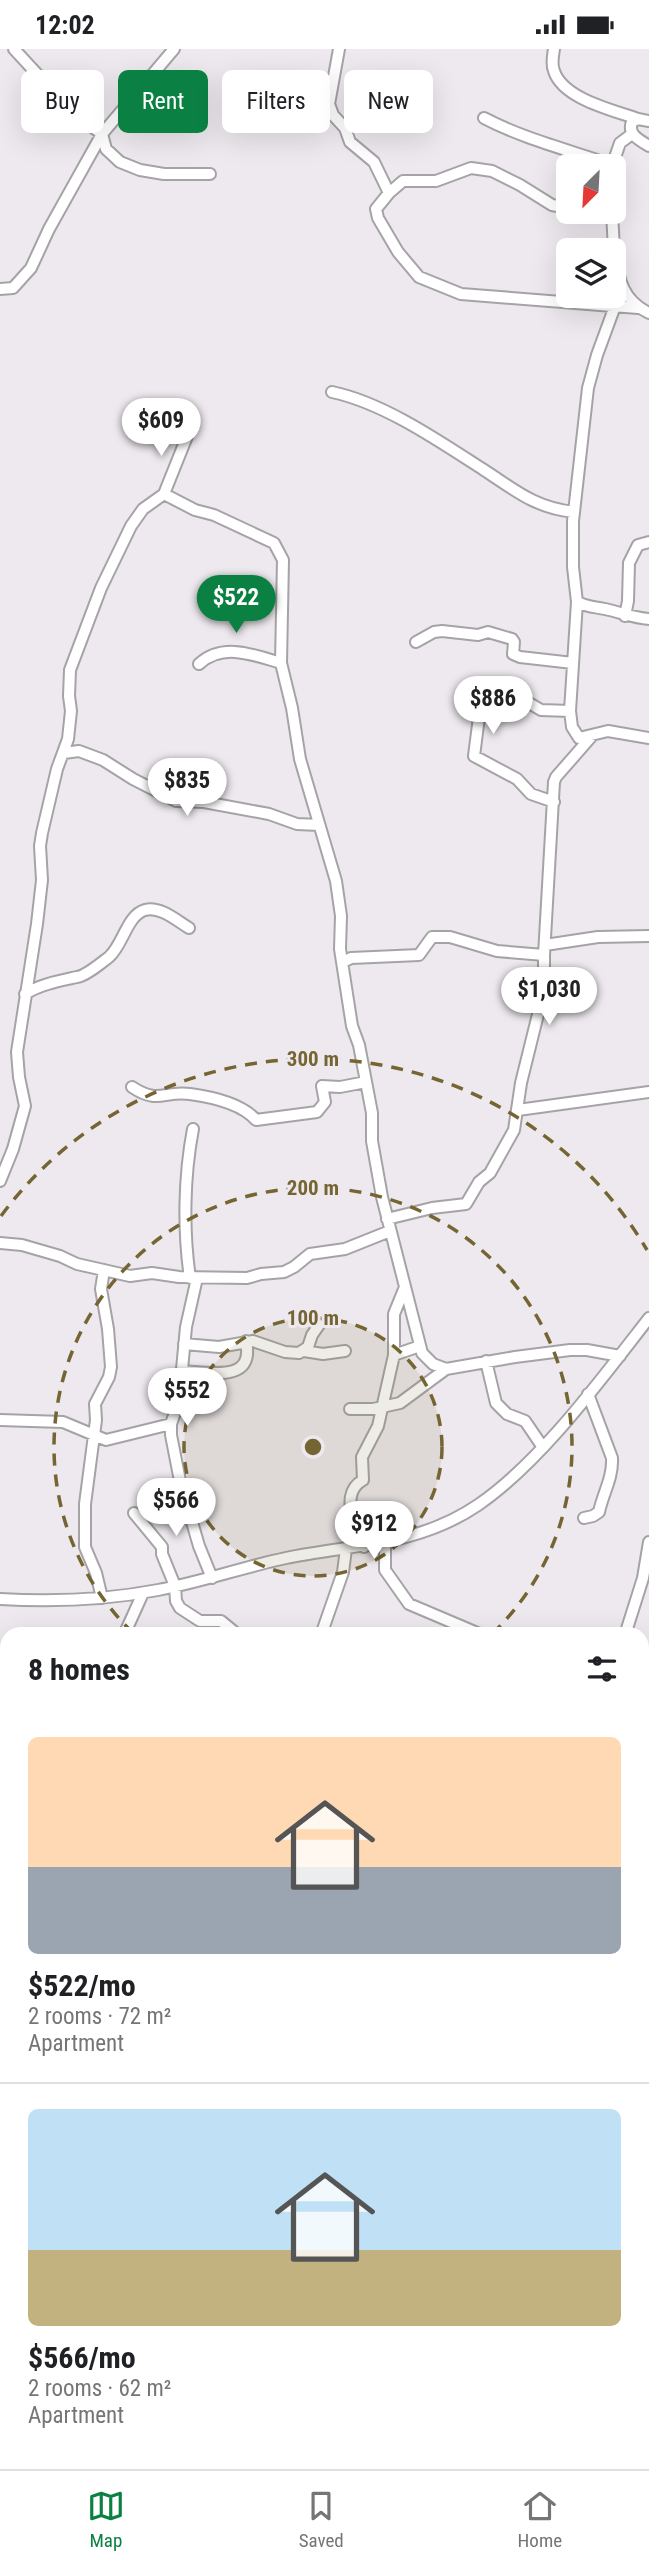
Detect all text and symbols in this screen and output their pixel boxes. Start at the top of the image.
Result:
text: 12:02 [35,10,95,40]
chip: Buy [21,70,104,133]
chip: Rent [118,70,208,133]
chip: Filters [222,70,330,133]
chip: New [344,70,433,133]
north arrow [556,154,626,224]
map controls [556,154,626,308]
button: layers [556,238,626,308]
pin: $609 [120,399,202,458]
text: $609 [138,407,184,434]
pin: $522 [195,575,277,635]
text: $522 [213,584,259,611]
pin: $886 [452,677,534,736]
text: $886 [470,685,516,712]
pin: $835 [146,759,228,818]
text: $835 [164,767,210,794]
pin: $1,030 [492,967,606,1027]
text: $1,030 [517,976,581,1003]
text: 300 m [287,1047,339,1071]
text: 200 m [287,1176,339,1200]
text: 100 m [287,1306,339,1330]
pin: $552 [146,1369,228,1428]
text: $552 [164,1377,210,1404]
centre of rings [301,1435,325,1459]
pin: $566 [135,1479,217,1538]
text: $566 [153,1487,199,1514]
pin: $912 [333,1501,415,1561]
text: $912 [351,1510,397,1537]
icon: filters [583,1650,621,1688]
text: 8 homes [28,1652,130,1687]
icon: home [262,1782,388,1908]
text: $522/mo [28,1968,136,2003]
text: 2 rooms · 72 m² [28,2003,171,2030]
text: Apartment [28,2030,124,2057]
icon: home [262,2154,388,2280]
text: $566/mo [28,2340,136,2375]
text: 2 rooms · 62 m² [28,2375,171,2402]
text: Apartment [28,2402,124,2429]
tab: Map [87,2487,125,2552]
tab: Saved [299,2487,344,2552]
tab: Home [518,2487,562,2552]

